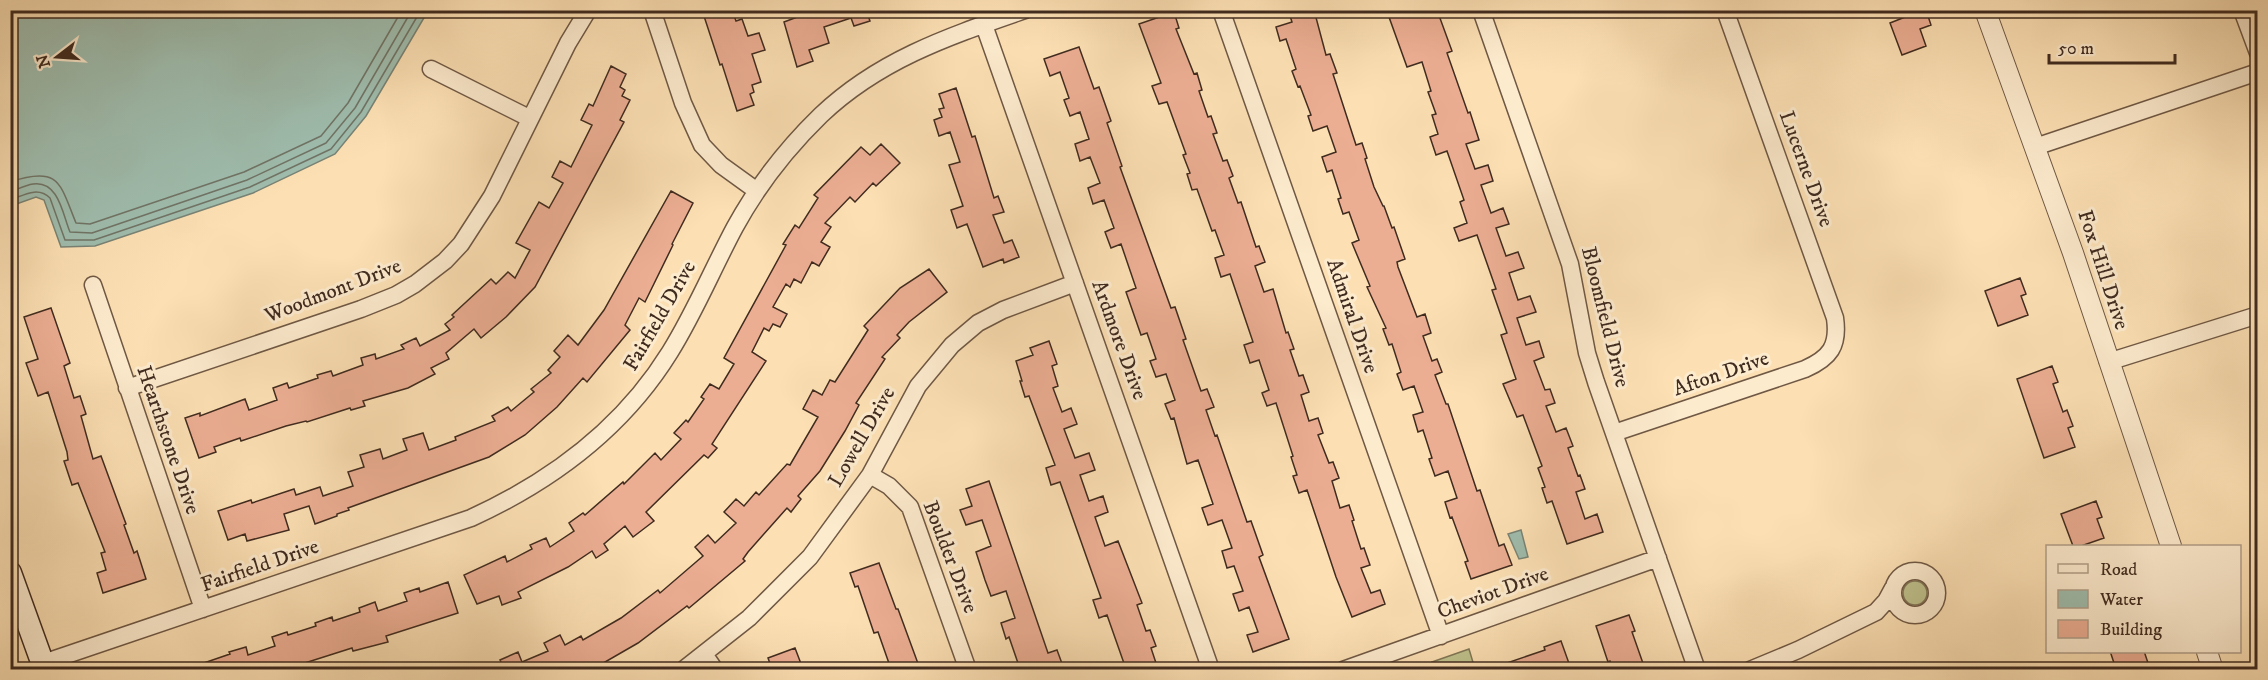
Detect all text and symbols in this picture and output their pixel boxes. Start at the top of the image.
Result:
north arrow [27,27,87,87]
scale bar [2049,27,2175,65]
text: 50 m [2058,38,2094,60]
text: N [32,52,55,70]
street label: Lucerne Drive [1773,107,1839,231]
street label: Fox Hill Drive [2071,207,2135,333]
street label: Bloomfield Drive [1575,244,1635,390]
street label: Woodmont Drive [260,253,405,329]
street label: Admiral Drive [1320,255,1384,377]
street label: Fairfield Drive [618,256,702,376]
street label: Ardmore Drive [1085,277,1153,404]
street label: Afton Drive [1670,345,1772,402]
street label: Hearthstone Drive [130,362,206,518]
street label: Lowell Drive [823,382,901,492]
street label: Boulder Drive [917,497,983,617]
street label: Fairfield Drive [198,534,323,598]
legend [2046,545,2241,653]
text: Road [2100,559,2137,581]
street label: Cheviot Drive [1434,561,1552,625]
text: Water [2099,589,2143,611]
text: Building [2100,619,2162,641]

